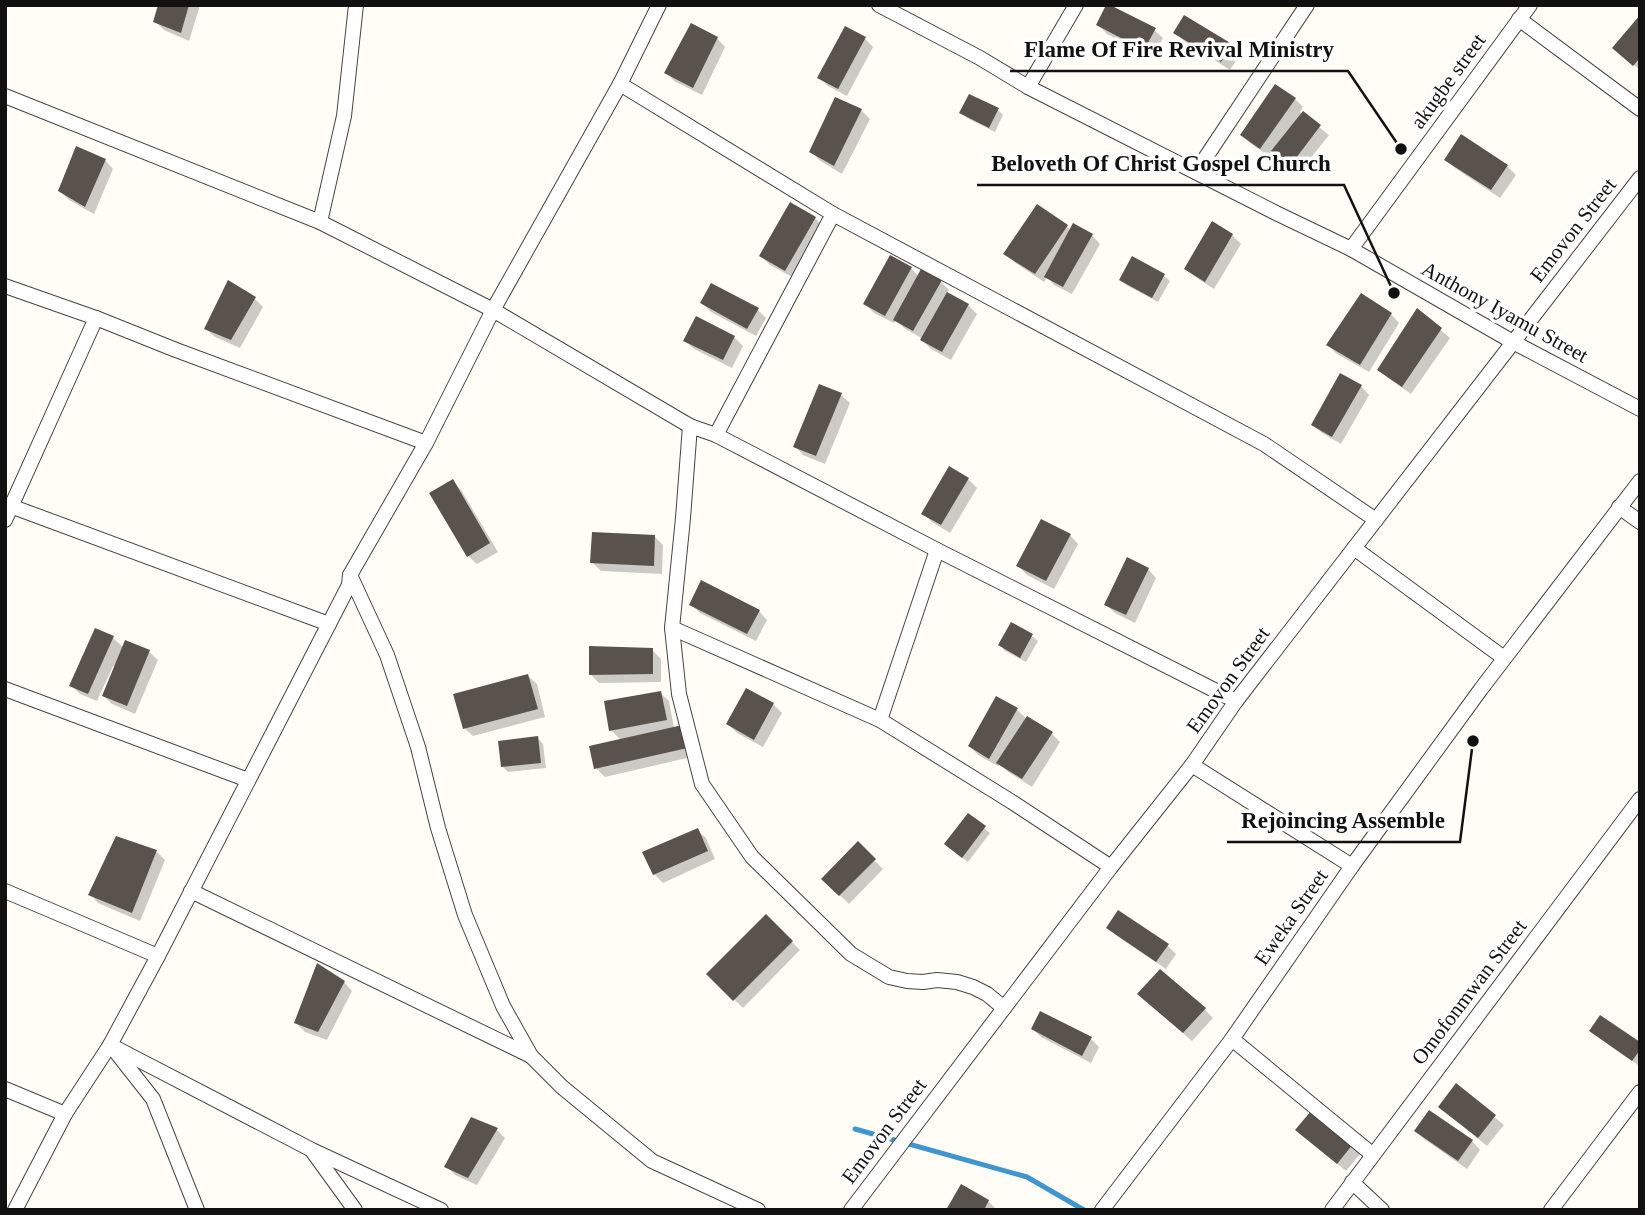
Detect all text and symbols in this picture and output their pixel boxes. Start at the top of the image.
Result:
callout: Flame Of Fire Revival Ministry [1010,27,1348,71]
street label: akugbe street [1406,29,1491,133]
text: Flame Of Fire Revival Ministry [1024,37,1334,62]
callout: Beloveth Of Christ Gospel Church [977,141,1344,185]
text: Beloveth Of Christ Gospel Church [991,151,1331,176]
street label: Emovon Street [1525,173,1621,287]
street label: Anthony Iyamu Street [1418,256,1593,368]
street label: Emovon Street [1181,622,1275,738]
callout: Rejoincing Assemble [1227,798,1460,842]
text: Rejoincing Assemble [1241,808,1445,833]
street label: Eweka Street [1249,864,1333,969]
street label: Omofonmwan Street [1407,915,1532,1069]
street label: Emovon Street [837,1074,931,1188]

